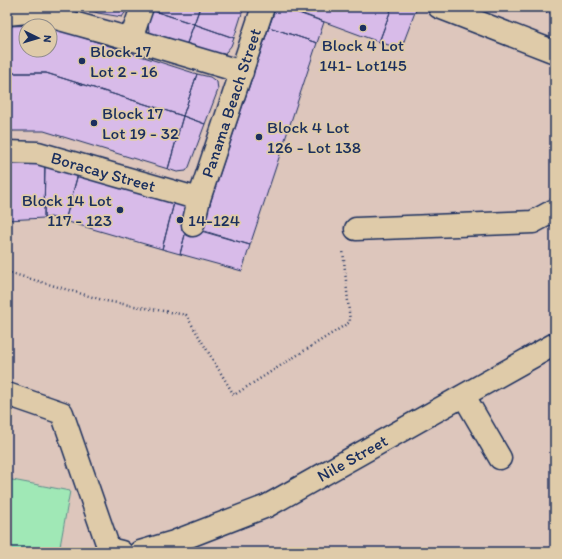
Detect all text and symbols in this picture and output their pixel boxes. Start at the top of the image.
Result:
north arrow [18,18,58,58]
marker: Block 4 Lot 141- Lot145 [358,23,368,33]
street label: Panama Beach Street [197,26,265,180]
text: N [41,35,54,43]
place label: Block 4 Lot 141- Lot145 [319,35,407,75]
place label: Block 17 Lot 2 - 16 [90,41,158,81]
marker: Block 17 Lot 2 - 16 [77,56,87,66]
place label: Block 17 Lot 19 - 32 [102,103,179,143]
place label: Block 4 Lot 126 - Lot 138 [267,117,361,157]
marker: Block 17 Lot 19 - 32 [89,118,99,128]
marker: Block 4 Lot 126 - Lot 138 [254,132,264,142]
street label: Boracay Street [49,147,158,196]
place label: Block 14 Lot 117 - 123 [22,190,112,230]
marker: Block 14 Lot 117 - 123 [115,205,125,215]
place label: 14-124 [188,210,240,230]
marker: 14-124 [175,215,185,225]
street label: Nile Street [313,430,391,486]

